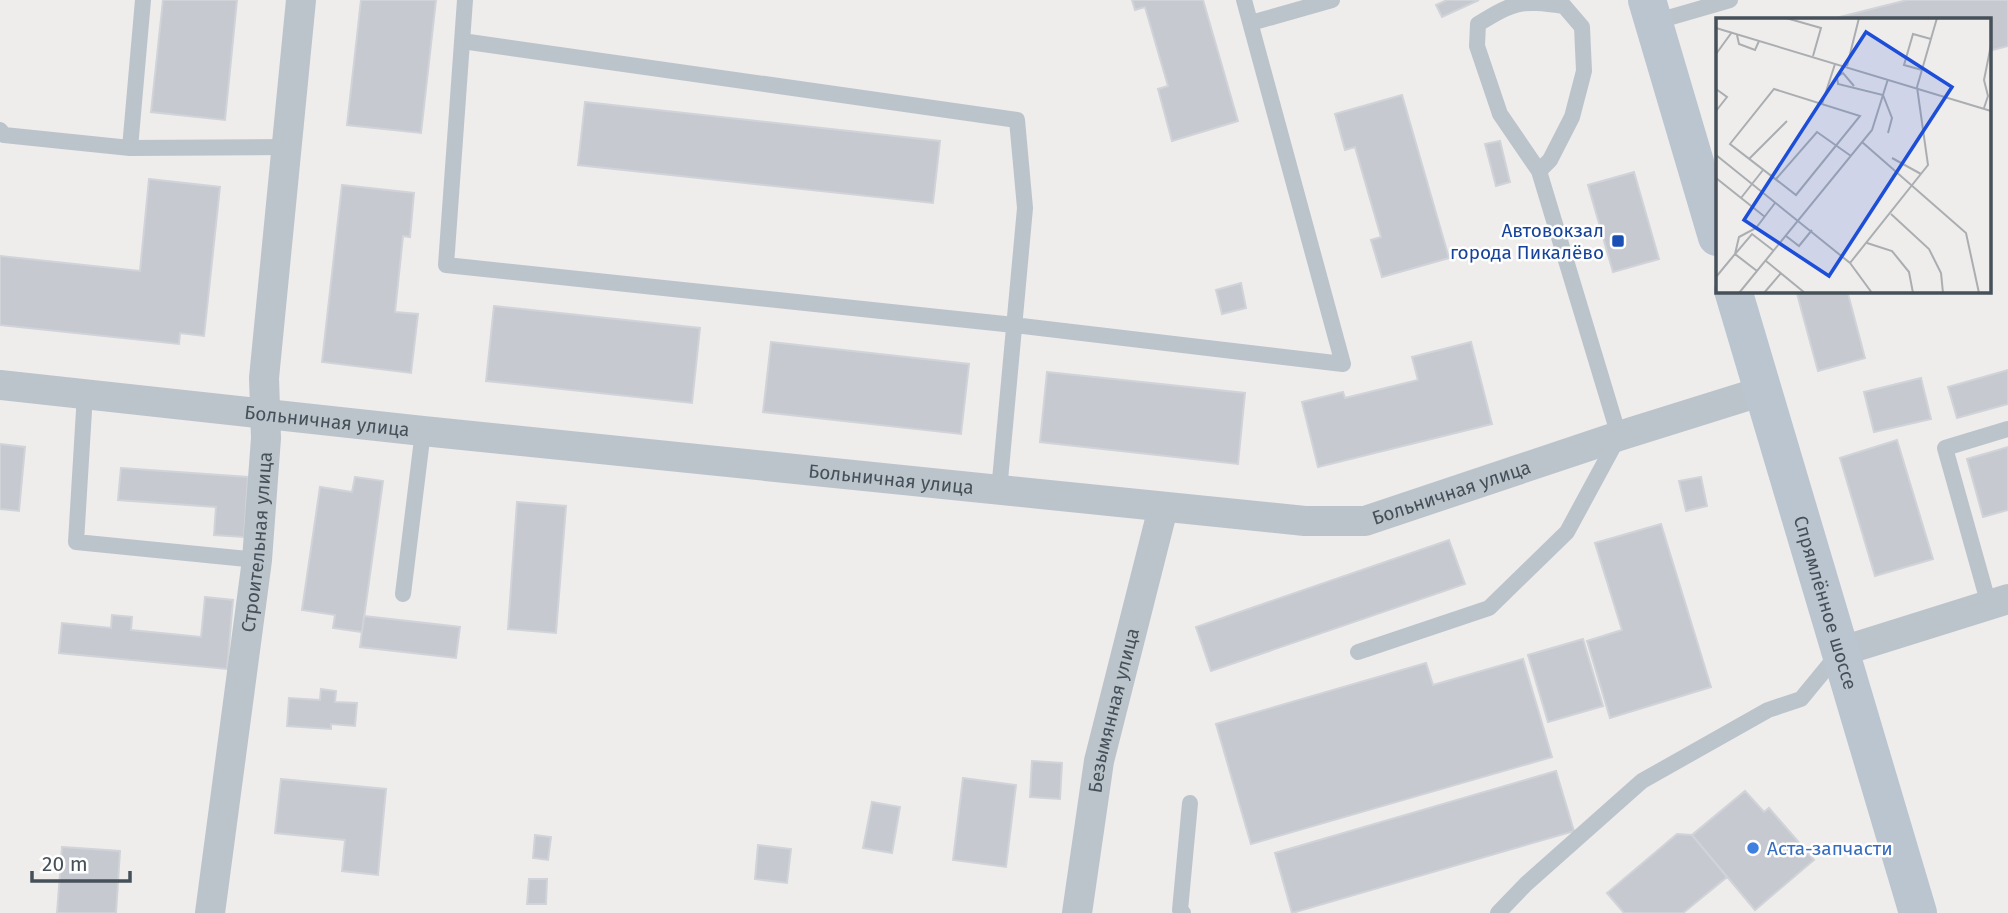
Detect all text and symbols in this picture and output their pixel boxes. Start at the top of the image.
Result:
inset map [1716,18,1990,292]
place label: Автовокзал города Пикалёво [1450,219,1604,264]
marker: Автовокзал города Пикалёво [1610,233,1626,249]
street label: Больничная улица [243,400,411,441]
street label: Строительная улица [236,451,276,634]
street label: Больничная улица [1369,455,1534,529]
street label: Больничная улица [807,459,975,499]
street label: Спрямлённое шоссе [1789,513,1862,692]
street label: Безымянная улица [1083,625,1144,794]
place label: Аста-запчасти [1767,837,1893,860]
scale bar [32,839,130,883]
marker: Аста-запчасти [1745,840,1761,856]
text: 20 m [42,851,88,877]

